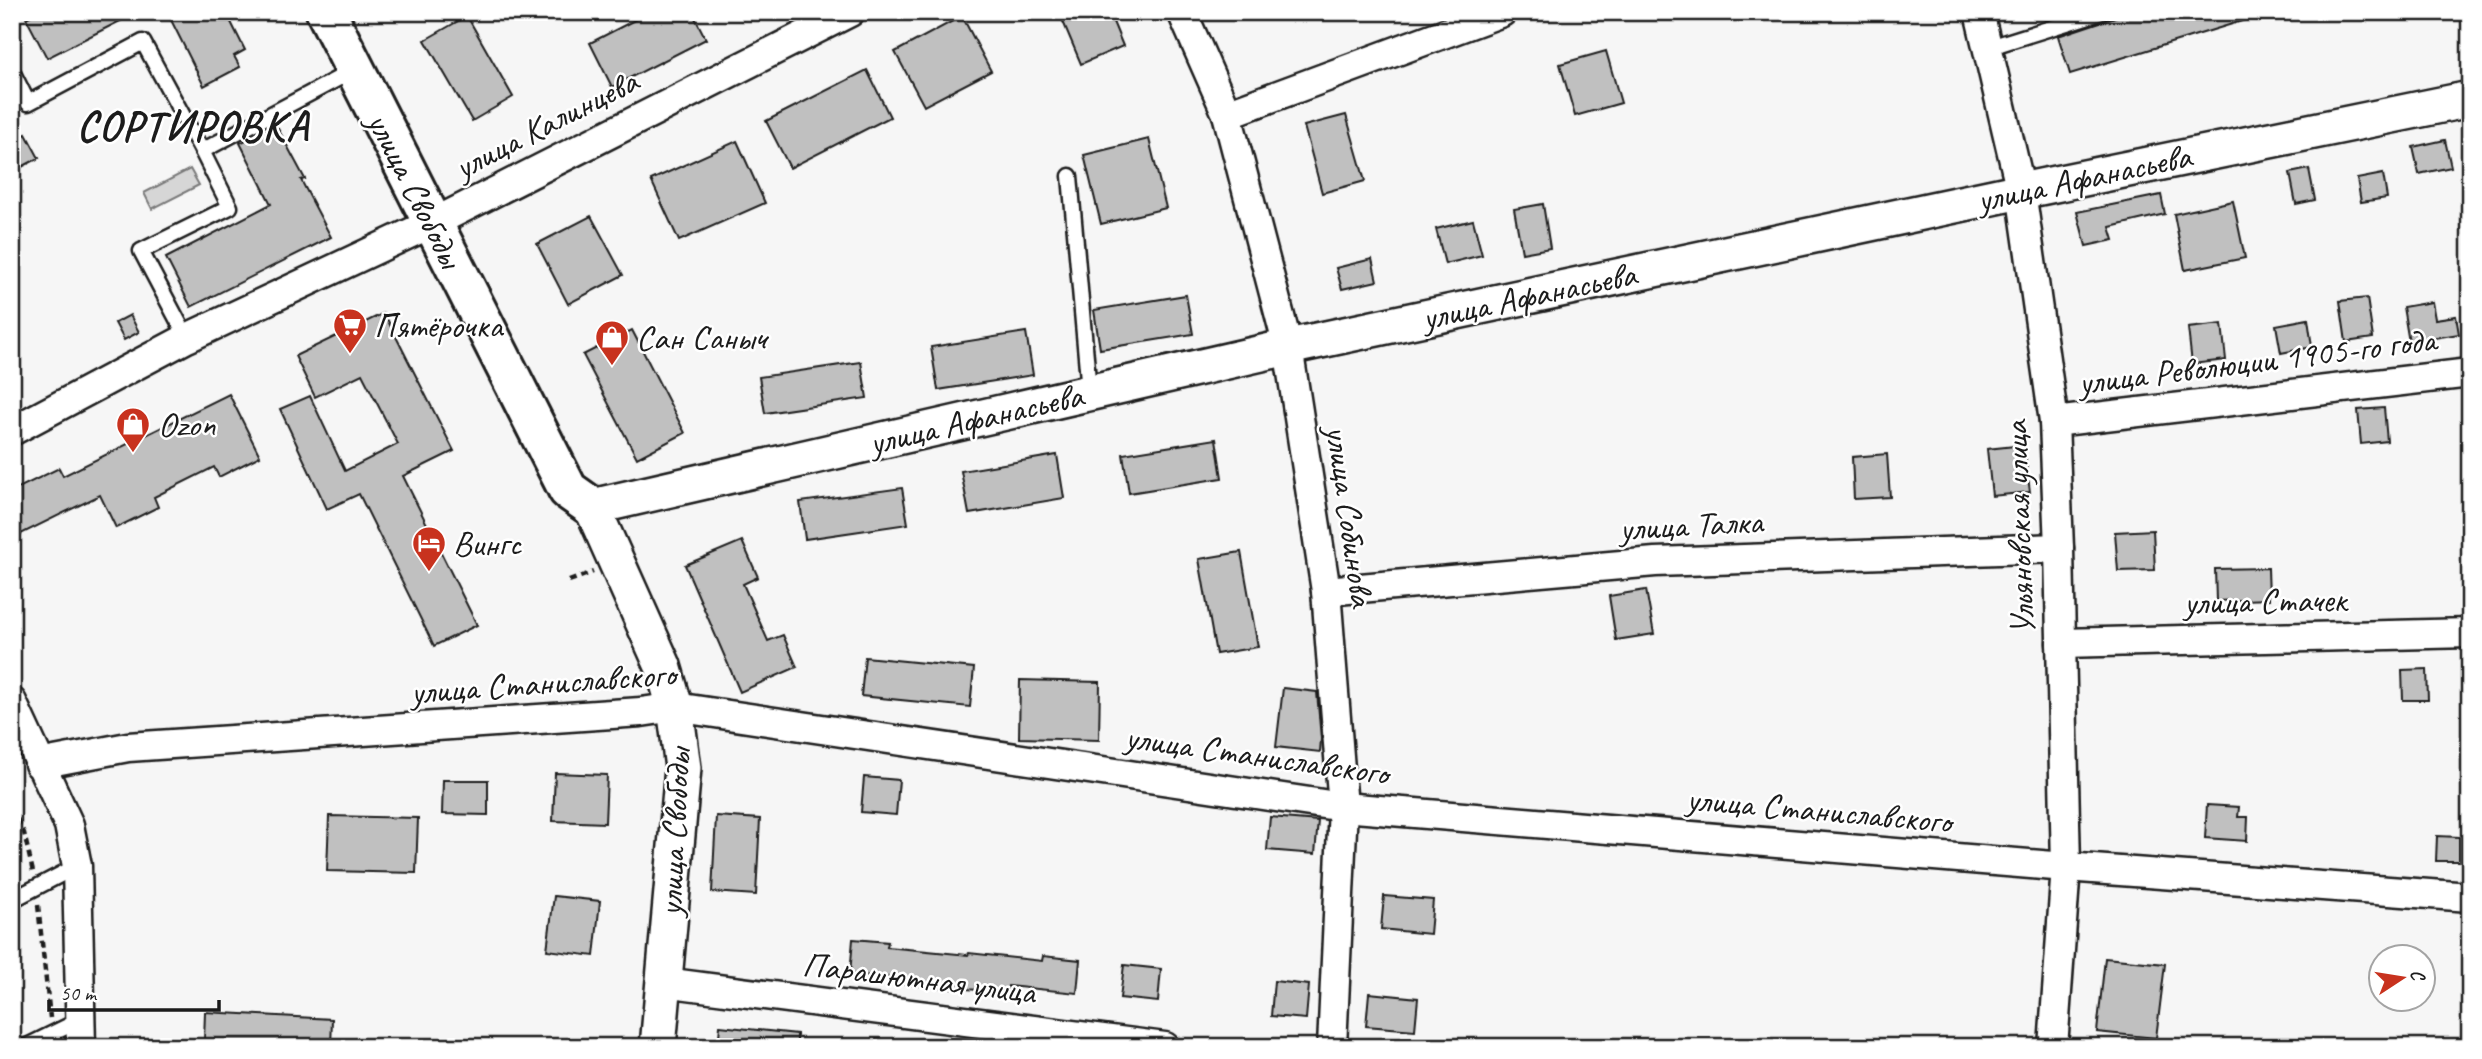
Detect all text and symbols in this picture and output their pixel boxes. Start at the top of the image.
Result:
street label: улица Калинцева [445,57,648,190]
district label: СОРТИРОВКА [77,100,310,153]
street label: улица Свободы [356,103,474,277]
street label: улица Афанасьева [1971,133,2198,223]
street label: улица Афанасьева [1416,251,1643,341]
place label: Пятёрочка [374,303,504,348]
supermarket icon: Пятёрочка [331,306,369,355]
place label: Сан Саныч [636,315,769,360]
street label: улица Революции 1905-го года [2074,316,2441,405]
shop icon: Сан Саныч [593,318,631,367]
street label: улица Афанасьева [863,372,1090,466]
place label: Ozon [158,402,216,447]
shop icon: Ozon [114,405,152,454]
street label: Ульяновская улица [1993,417,2045,636]
street label: улица Собинова [1315,421,1385,612]
street label: улица Талка [1616,499,1766,551]
place label: Вингс [453,521,522,566]
hotel icon: Вингс [410,524,448,573]
street label: улица Стачек [2181,577,2350,625]
street label: улица Станиславского [407,651,681,715]
street label: улица Станиславского [1120,714,1395,796]
street label: улица Свободы [647,744,701,919]
street label: улица Станиславского [1683,776,1957,844]
street label: Парашютная улица [800,941,1040,1015]
north arrow [2366,944,2436,1014]
scale bar [49,968,219,1012]
text: С [2405,968,2431,984]
text: 50 m [60,980,98,1006]

